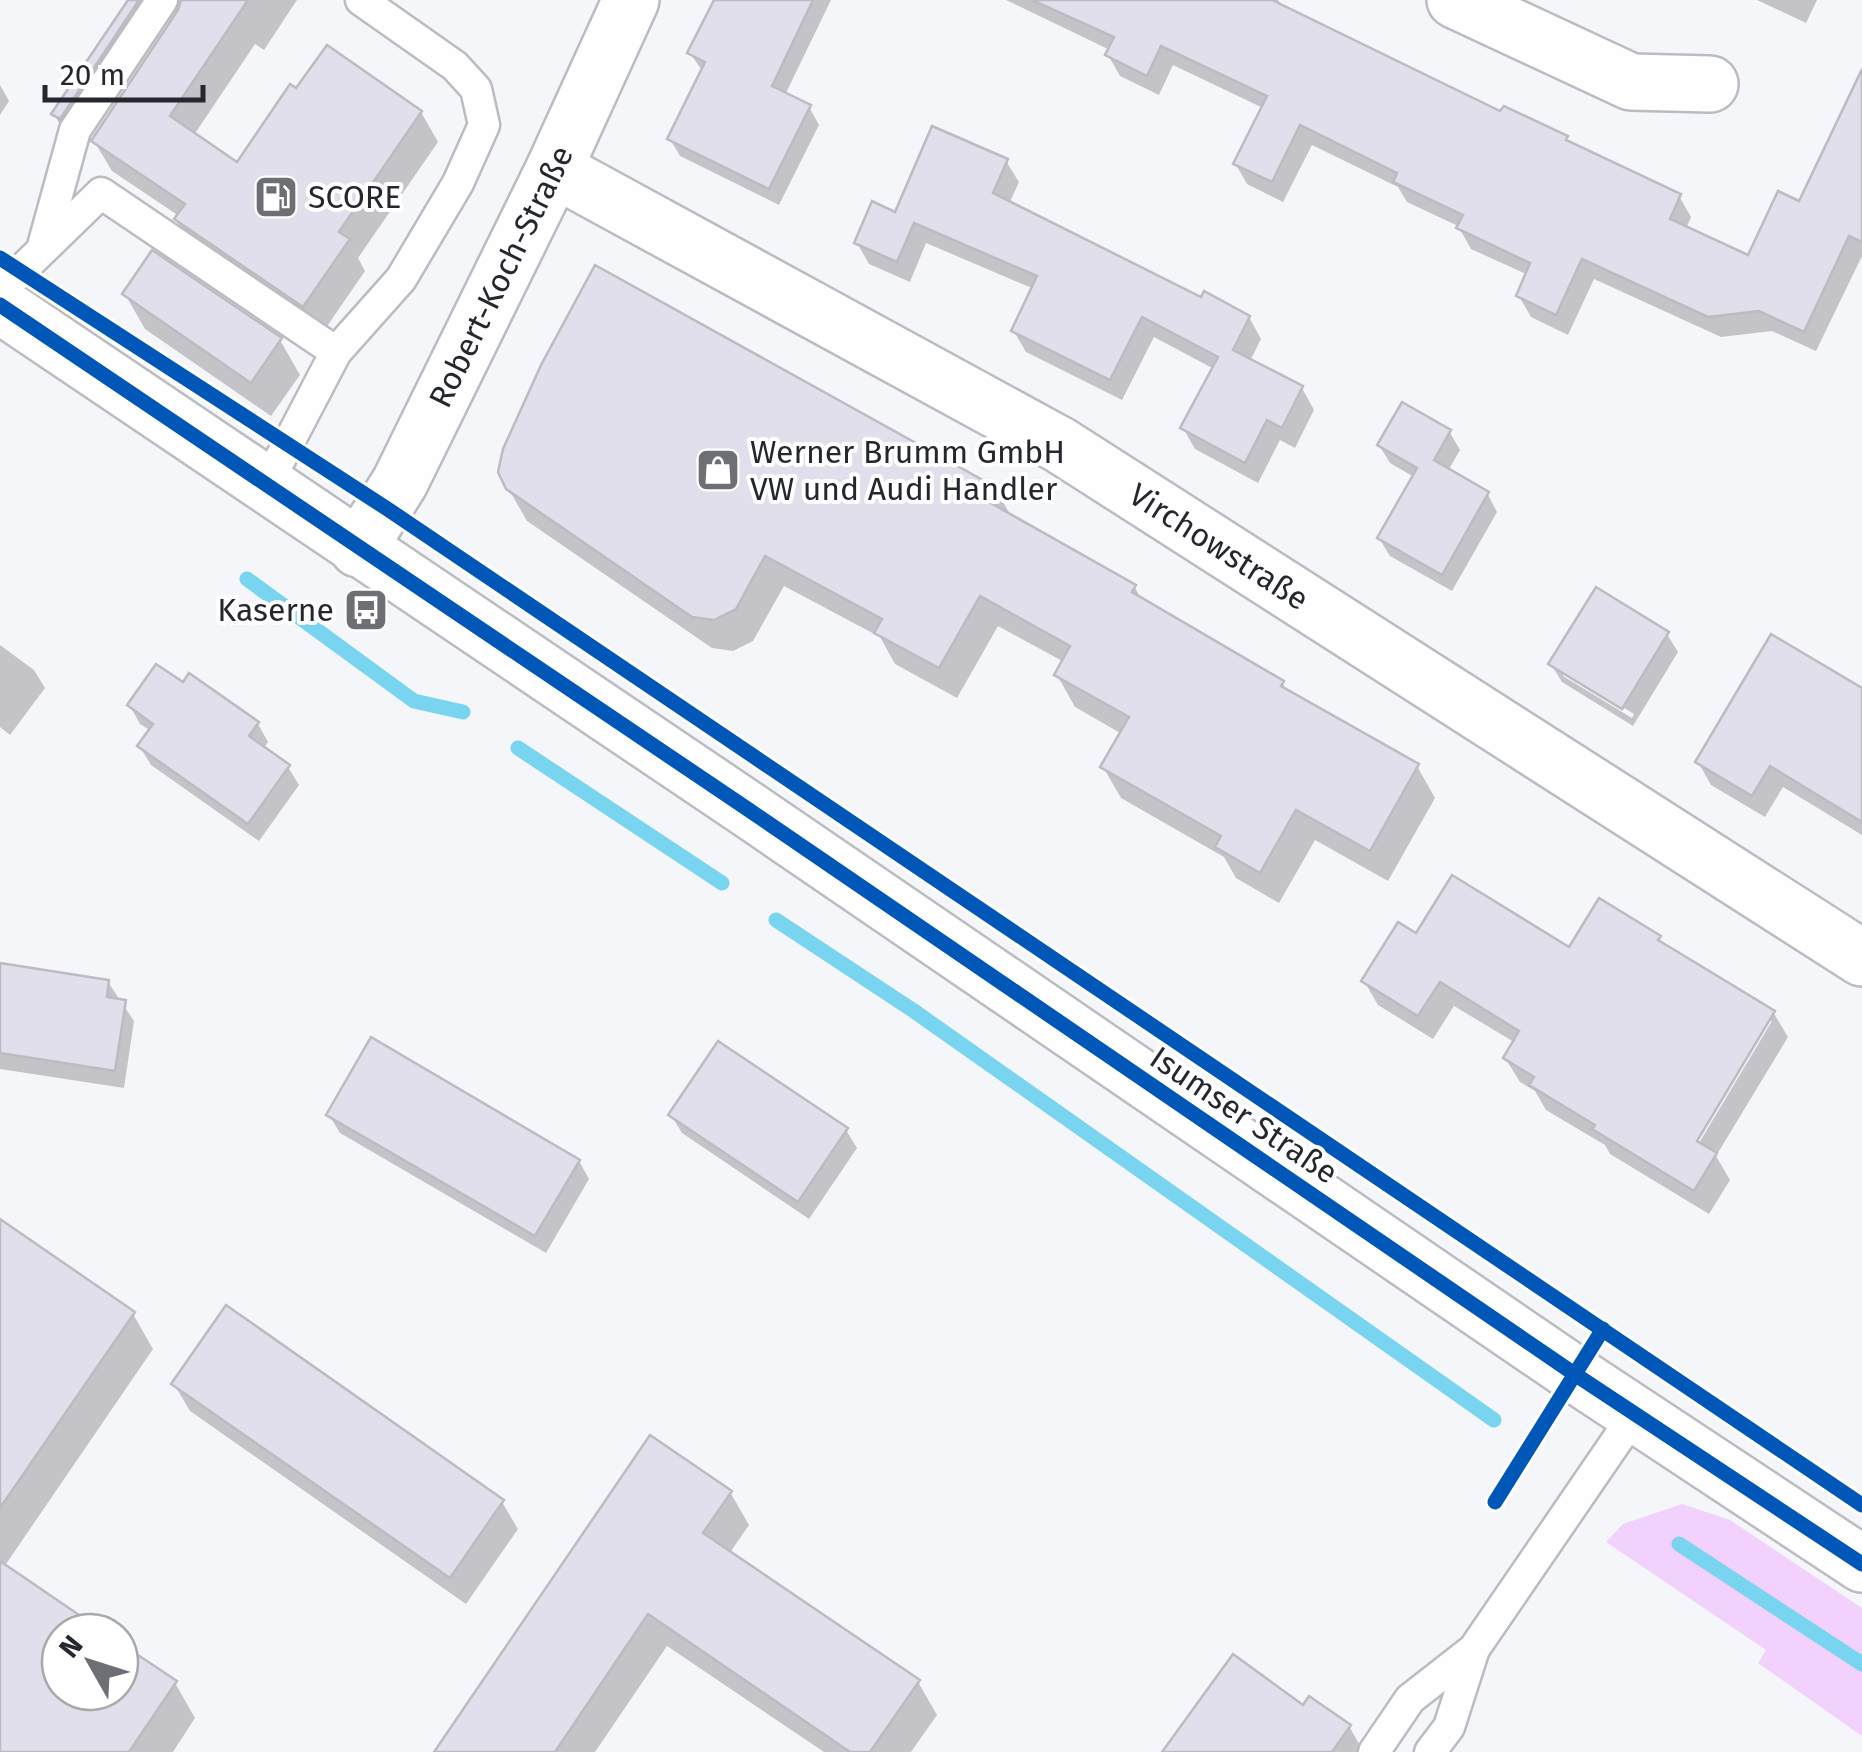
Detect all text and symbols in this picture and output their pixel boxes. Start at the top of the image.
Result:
scale bar [45,40,202,102]
text: 20 m [60,57,125,93]
street label: Robert-Koch-Straße [421,140,581,414]
fuel station icon: SCORE [253,174,299,220]
place label: SCORE [308,178,401,216]
place label: Werner Brumm GmbH VW und Audi Handler [750,433,1065,508]
shop icon: Werner Brumm GmbH VW und Audi Handler [695,447,741,493]
street label: Virchowstraße [1122,475,1316,618]
bus stop icon: Kaserne [343,587,389,633]
place label: Kaserne [217,591,334,629]
street label: Isumser Straße [1143,1038,1345,1192]
north arrow [40,1612,140,1712]
text: N [52,1629,90,1664]

